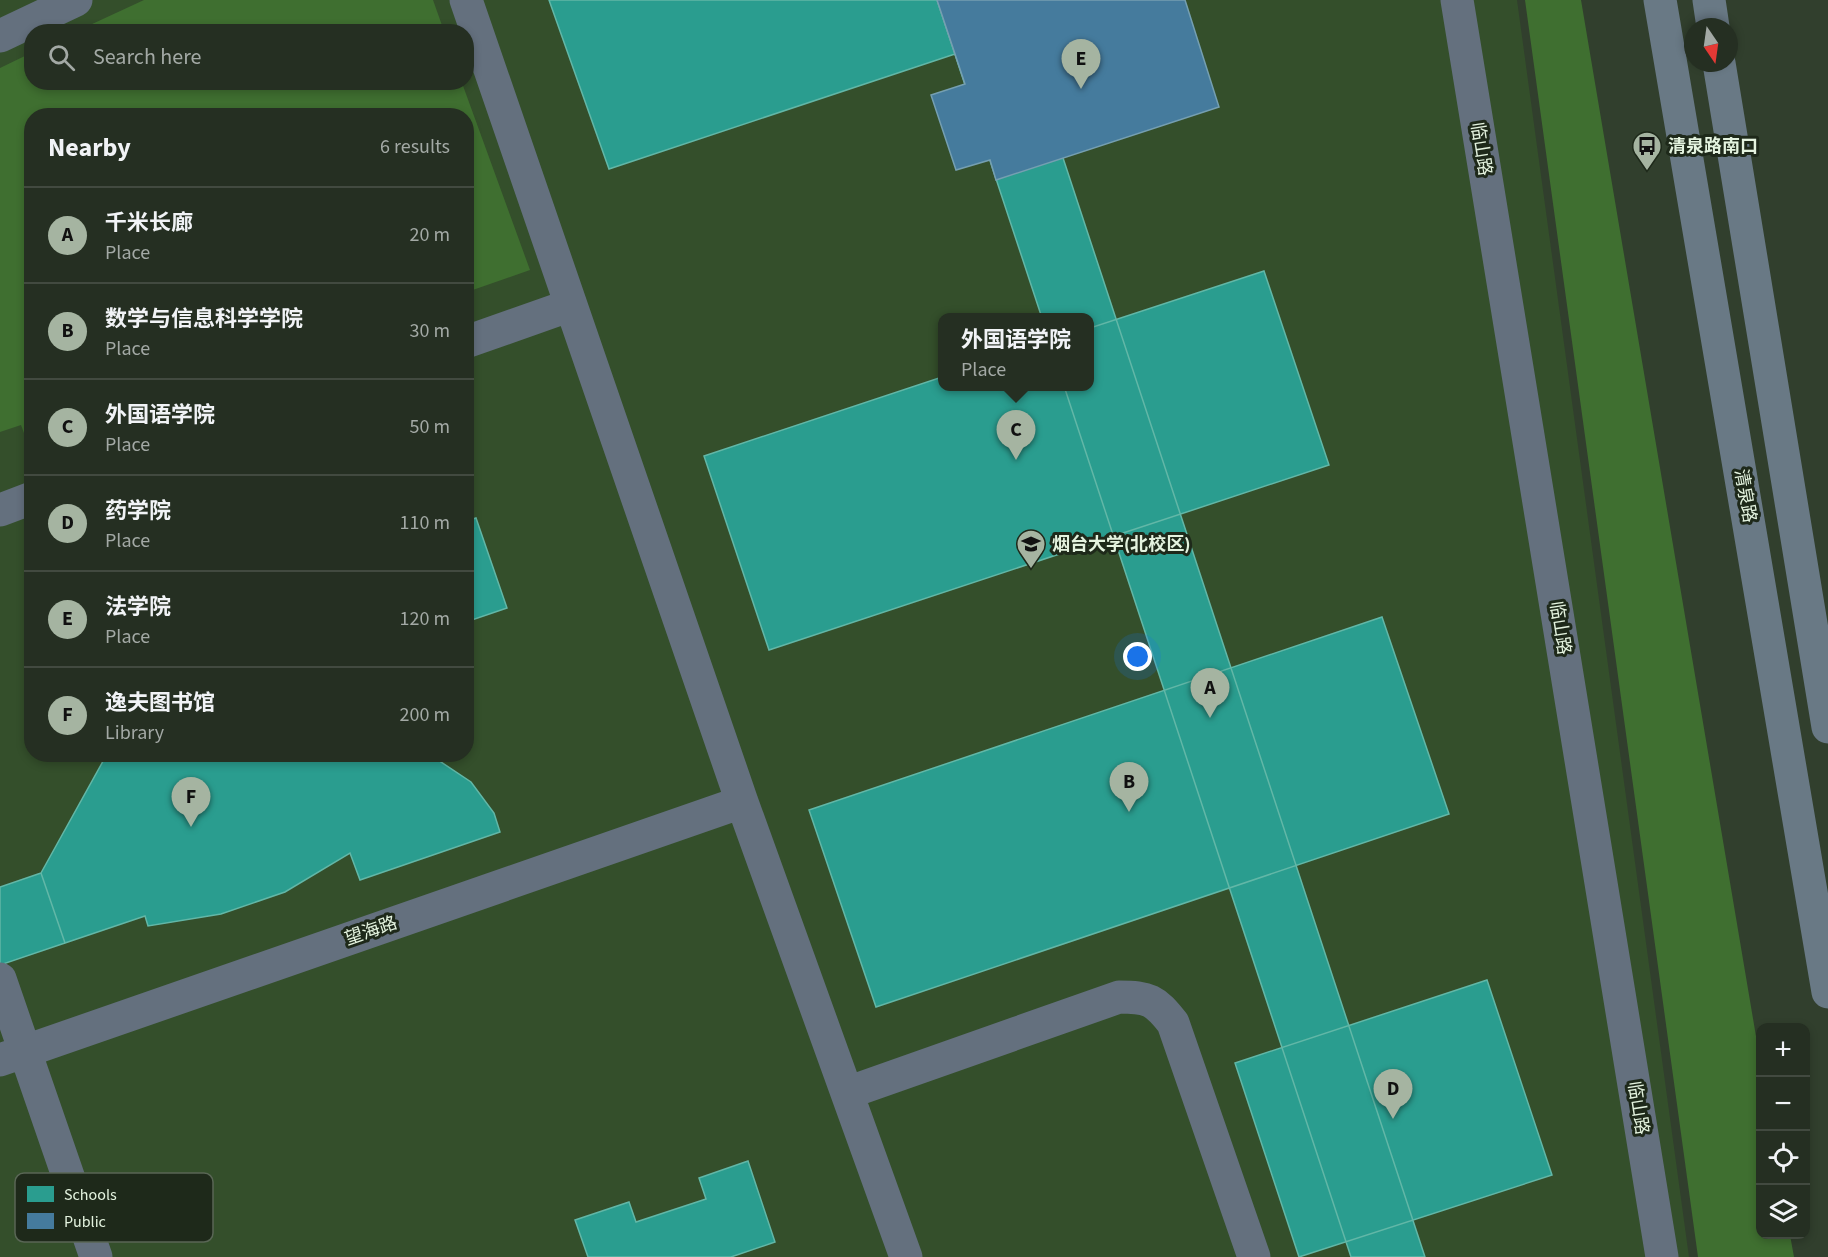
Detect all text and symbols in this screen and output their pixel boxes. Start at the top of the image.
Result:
north arrow [1684,18,1738,72]
search box [24,24,474,90]
pin: E [1062,40,1100,89]
icon: search [45,41,78,74]
text: Search here [93,41,201,73]
street label: 临山路 [1464,120,1498,178]
text: Nearby [48,129,131,166]
bus stop icon: 清泉路南口 [1631,130,1663,172]
text: 6 results [380,133,450,161]
place label: 清泉路南口 [1668,134,1758,159]
text: 千米长廊 [105,207,193,239]
text: A [62,221,73,249]
text: 20 m [410,221,450,249]
text: Place [105,239,150,267]
text: 数学与信息科学学院 [105,303,303,335]
popup [938,313,1094,391]
text: B [61,317,74,345]
text: 30 m [410,317,450,345]
text: 外国语学院 [961,324,1071,356]
text: Place [105,335,150,363]
text: Place [961,356,1006,384]
text: 外国语学院 [105,399,215,431]
pin: C [996,410,1036,460]
text: C [62,413,73,441]
text: 50 m [410,413,450,441]
text: Place [105,431,150,459]
street label: 清泉路 [1728,467,1762,525]
text: 药学院 [105,495,171,527]
text: D [61,509,74,537]
text: 110 m [400,509,450,537]
text: Place [105,527,150,555]
school or university icon: 烟台大学(北校区) [1015,528,1047,570]
place label: 烟台大学(北校区) [1052,532,1190,557]
text: 法学院 [105,591,171,623]
street label: 临山路 [1543,599,1577,657]
text: E [62,605,73,633]
text: 120 m [400,605,450,633]
text: Place [105,623,150,651]
your location [1123,642,1152,671]
pin: A [1190,668,1230,718]
text: 逸夫图书馆 [105,687,215,719]
text: F [62,701,73,729]
text: 200 m [400,701,450,729]
text: Library [105,719,164,747]
pin: B [1110,762,1148,812]
pin: F [172,778,210,827]
street label: 望海路 [341,910,401,952]
map controls [1756,1023,1810,1239]
button: + [1756,1023,1810,1077]
pin: D [1374,1070,1412,1119]
button: − [1756,1077,1810,1131]
street label: 临山路 [1621,1079,1655,1137]
button: locate [1756,1131,1810,1185]
legend [15,1173,213,1242]
text: Schools [64,1184,117,1206]
button: layers [1756,1185,1810,1239]
text: Public [64,1211,106,1233]

